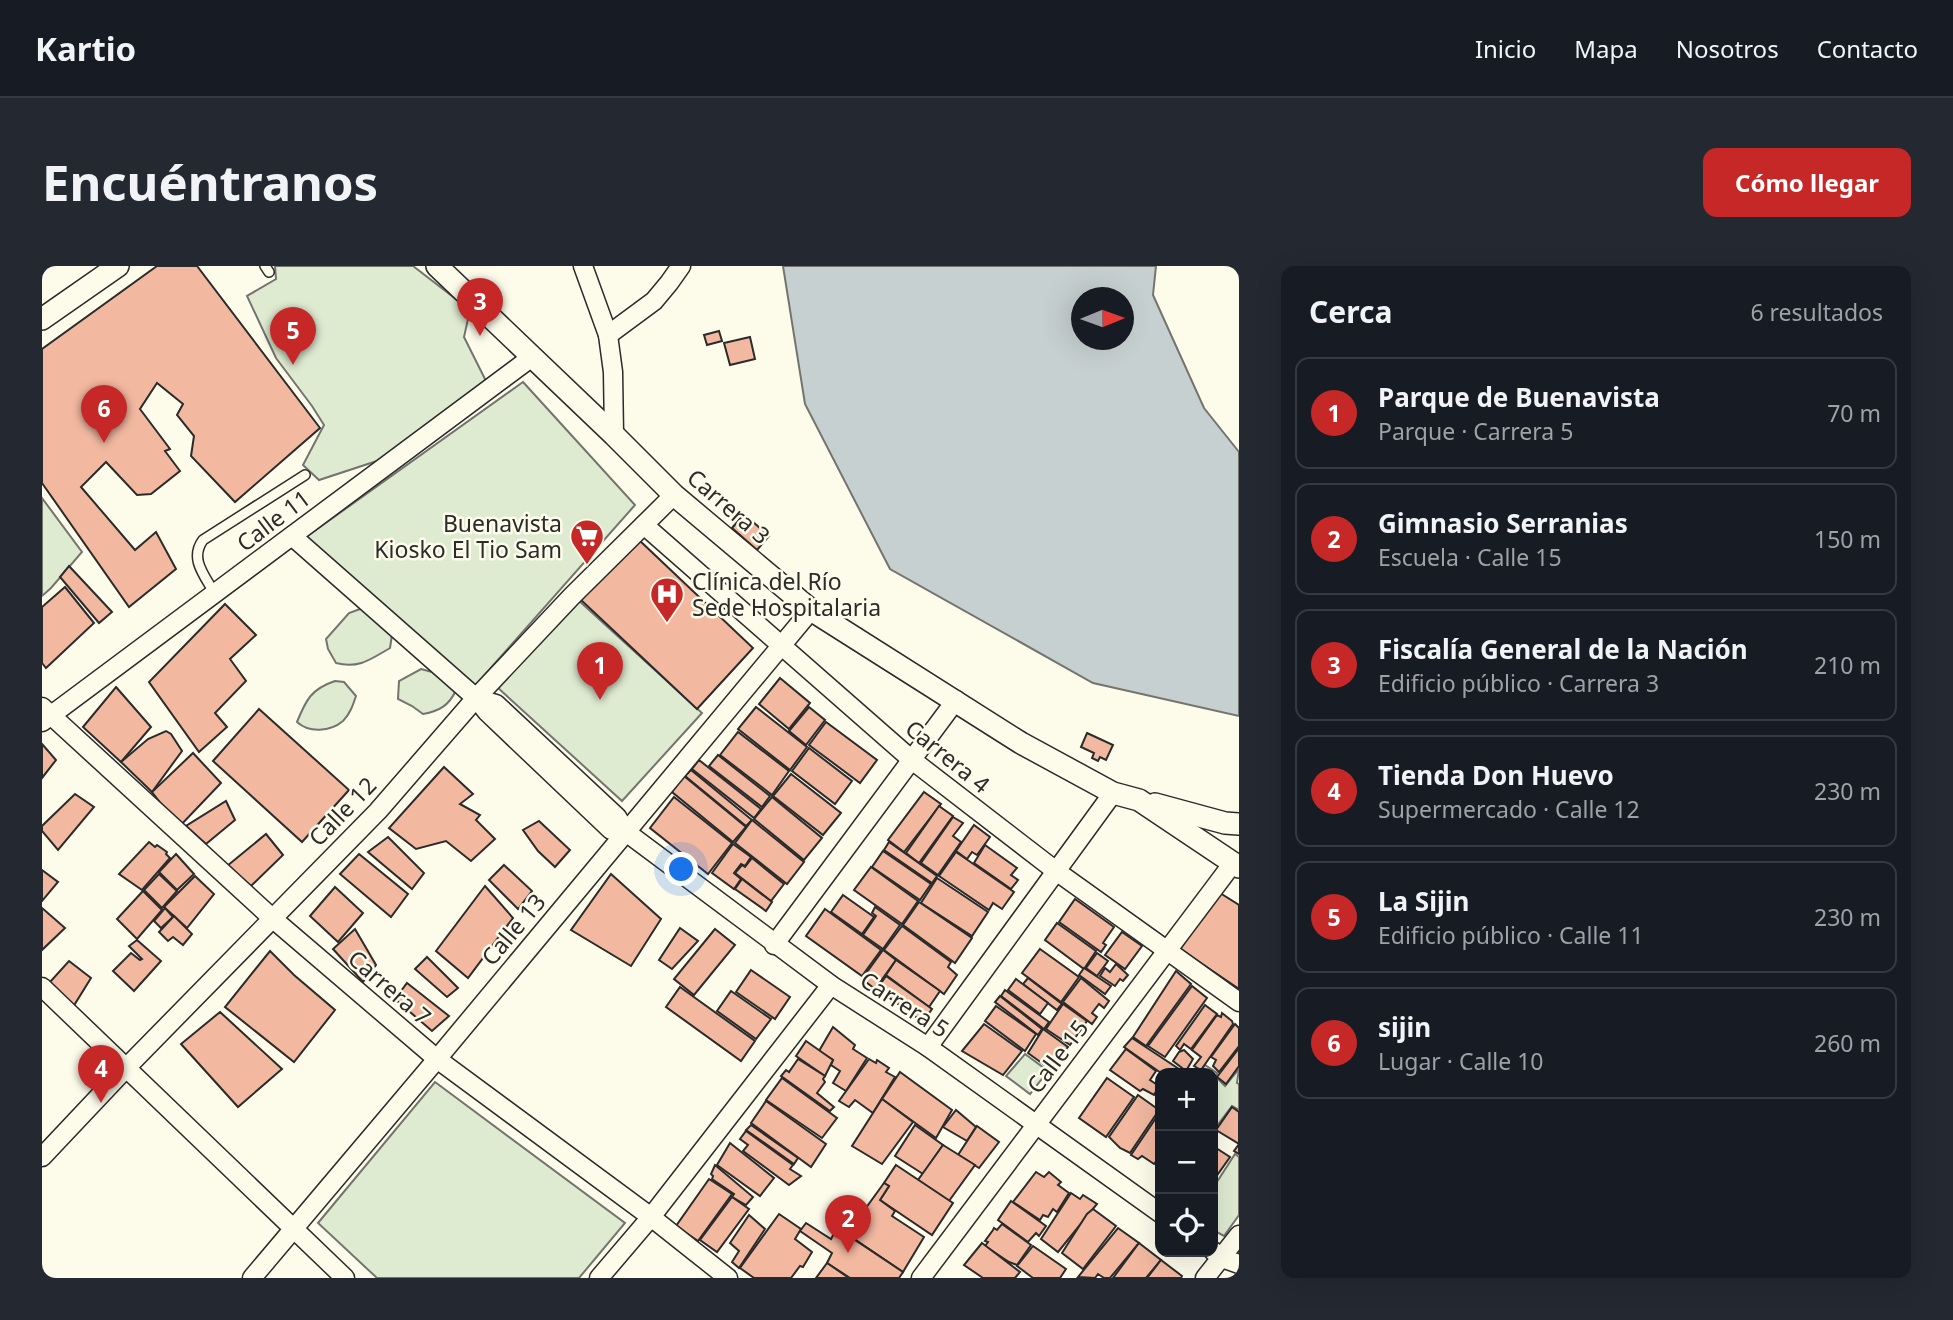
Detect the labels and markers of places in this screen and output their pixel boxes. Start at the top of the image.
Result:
pin: 3 [457,278,503,336]
pin: 5 [270,307,316,365]
pin: 6 [81,385,127,443]
place label: Buenavista Kiosko El Tio Sam [374,507,562,565]
supermarket icon: Buenavista Kiosko El Tio Sam [568,517,606,566]
place label: Clínica del Río Sede Hospitalaria [692,565,881,623]
hospital icon: Clínica del Río Sede Hospitalaria [648,575,686,624]
pin: 1 [577,642,623,700]
pin: 4 [78,1045,124,1103]
pin: 2 [825,1195,871,1253]

